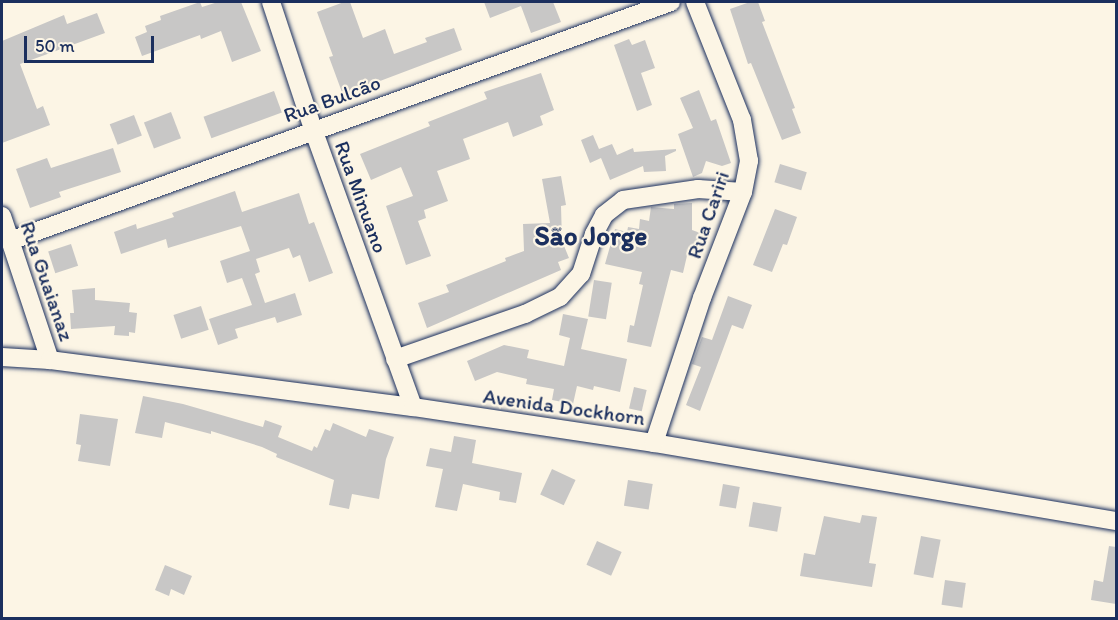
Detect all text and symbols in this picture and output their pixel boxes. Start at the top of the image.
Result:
scale bar [27,24,158,62]
text: 50 m [35,35,75,57]
street label: Rua Bulcão [280,70,384,128]
street label: Rua Minuano [329,138,393,256]
street label: Rua Cariri [681,168,735,262]
street label: Rua Guaianaz [15,218,79,344]
district label: São Jorge [535,220,647,252]
street label: Avenida Dockhorn [481,383,647,431]

